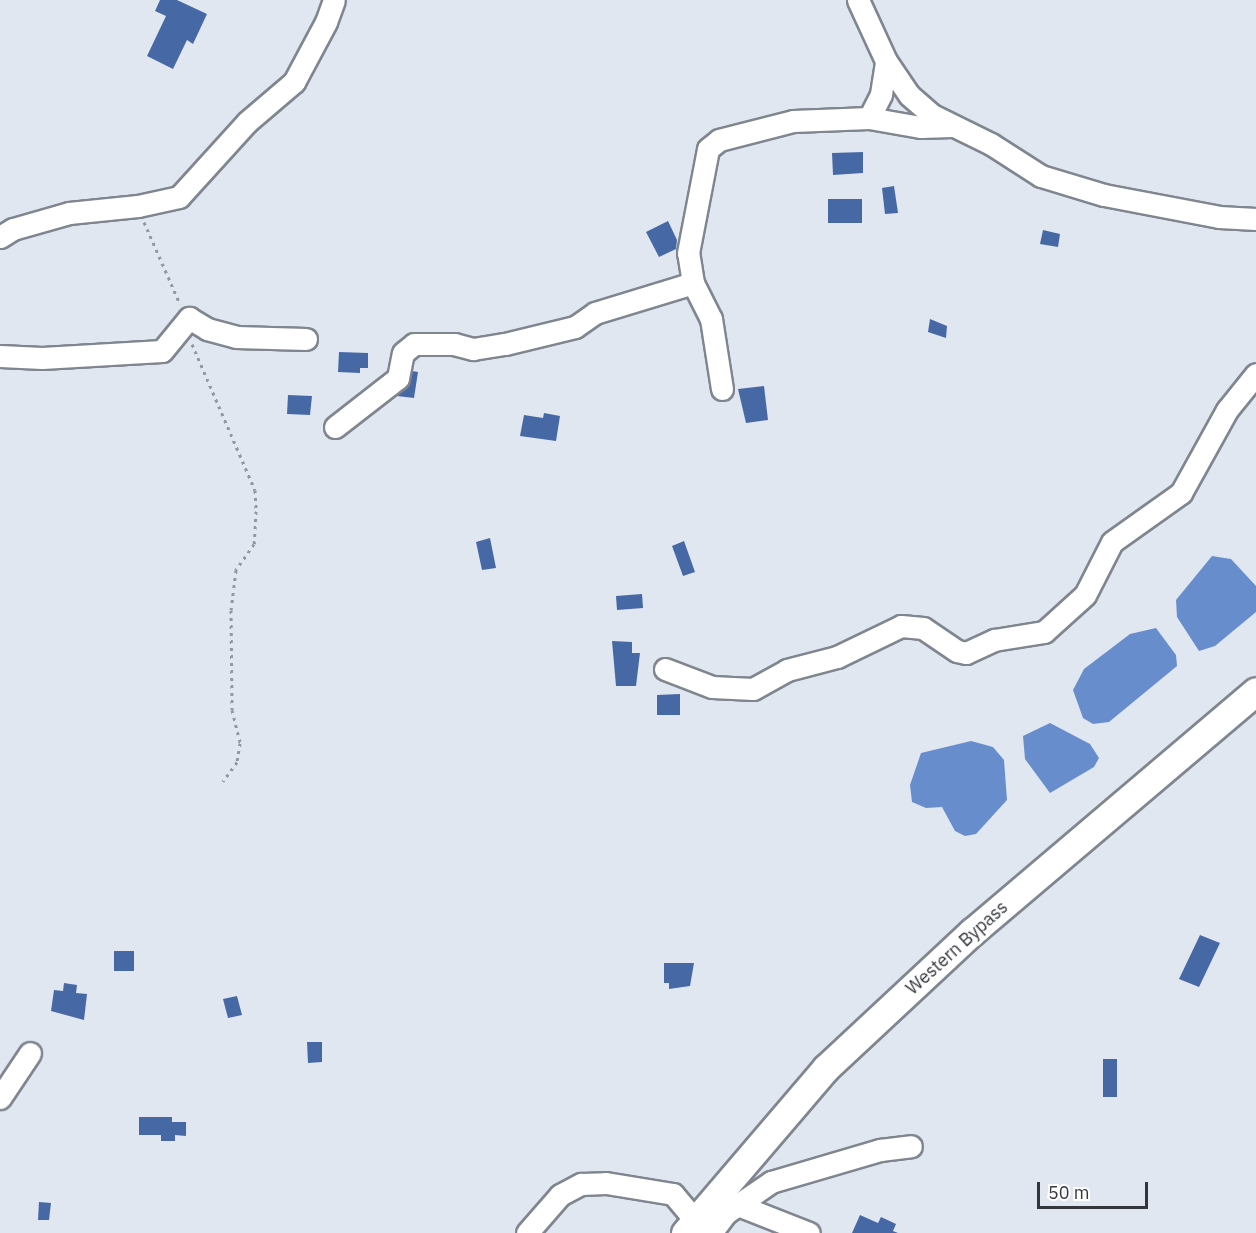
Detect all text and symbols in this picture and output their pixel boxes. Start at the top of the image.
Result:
street label: Western Bypass [902,897,1012,999]
scale bar [1040,1170,1151,1208]
text: 50 m [1048,1181,1090,1204]

